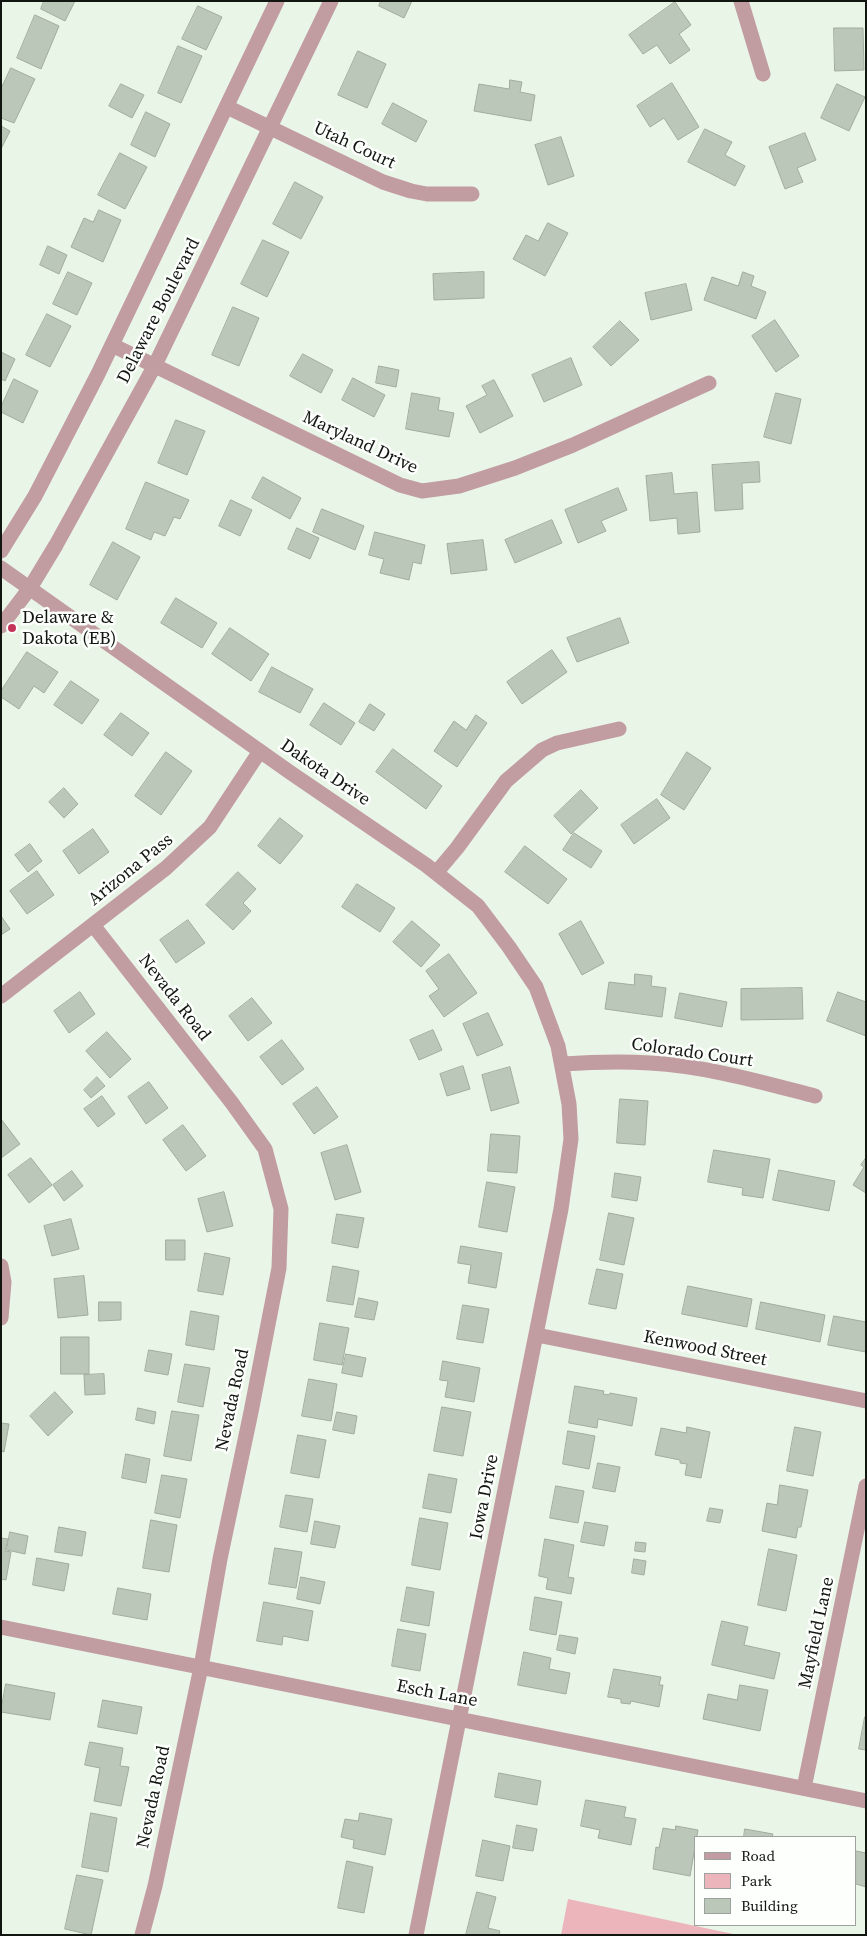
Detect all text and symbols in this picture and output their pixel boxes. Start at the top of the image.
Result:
street label: Utah Court [310,118,398,174]
street label: Delaware Boulevard [113,235,205,387]
street label: Maryland Drive [299,407,421,479]
place label: Delaware & Dakota (EB) [22,607,116,650]
marker: Delaware & Dakota (EB) [6,622,18,634]
street label: Dakota Drive [276,735,374,811]
street label: Arizona Pass [84,829,178,911]
street label: Nevada Road [133,950,215,1046]
street label: Colorado Court [630,1034,754,1072]
street label: Kenwood Street [641,1326,769,1372]
street label: Nevada Road [212,1347,254,1453]
street label: Iowa Drive [466,1453,504,1541]
street label: Mayfield Lane [795,1575,839,1691]
street label: Esch Lane [395,1676,479,1712]
street label: Nevada Road [133,1744,175,1850]
legend [694,1836,857,1926]
text: Road [741,1845,775,1866]
text: Park [741,1870,772,1891]
text: Building [741,1895,798,1916]

